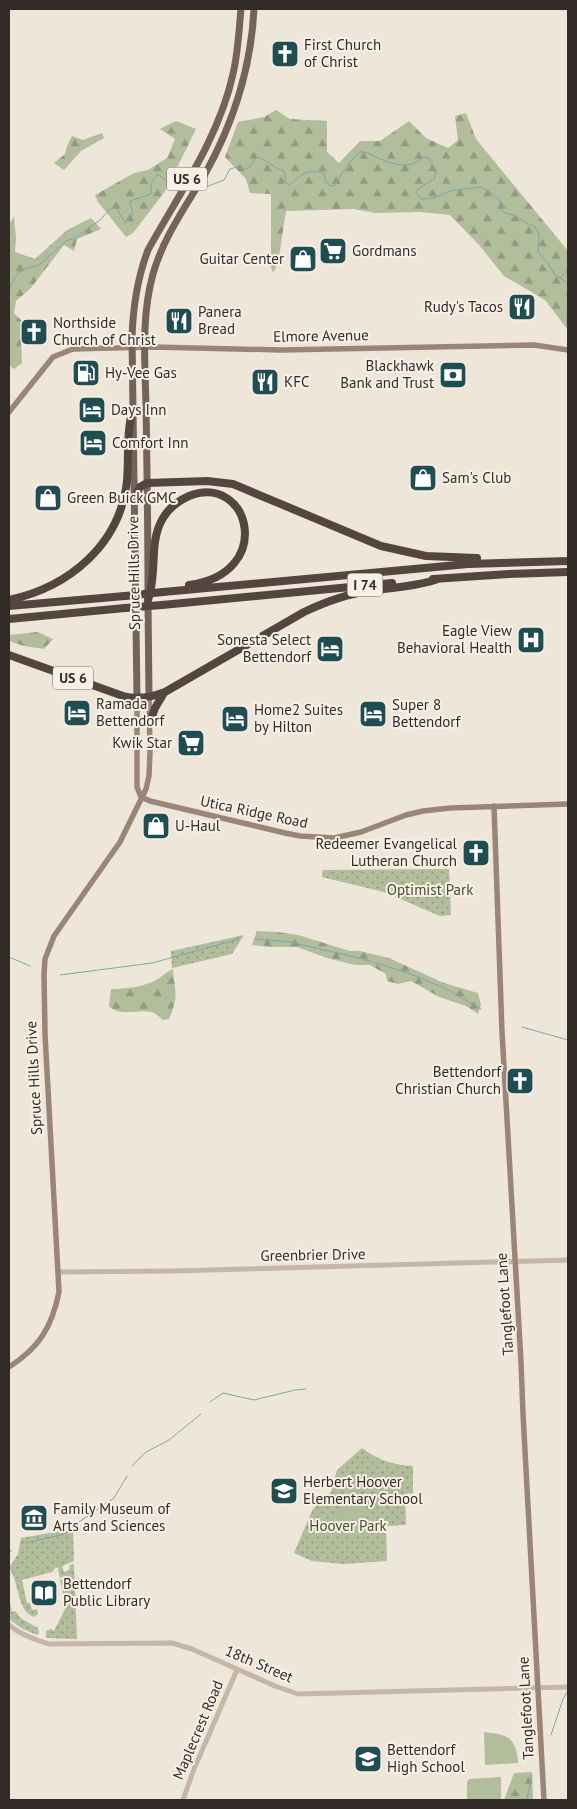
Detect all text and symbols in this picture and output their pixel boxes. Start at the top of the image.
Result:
place label: First Church of Christ [304,35,381,71]
church icon: First Church of Christ [270,39,300,69]
road number: US 6 [167,168,207,190]
supermarket icon: Gordmans [318,236,348,266]
place label: Gordmans [352,241,417,260]
shop icon: Guitar Center [288,244,318,274]
place label: Guitar Center [200,249,284,268]
restaurant icon: Rudy's Tacos [507,292,537,322]
place label: Rudy's Tacos [424,297,503,316]
place label: Panera Bread [198,302,242,338]
restaurant icon: Panera Bread [164,306,194,336]
place label: Northside Church of Christ [53,313,156,349]
church icon: Northside Church of Christ [19,317,49,347]
street label: Elmore Avenue [273,325,369,346]
place label: Blackhawk Bank and Trust [340,356,435,392]
fuel station icon: Hy-Vee Gas [71,358,101,388]
bank icon: Blackhawk Bank and Trust [438,360,468,390]
place label: Hy-Vee Gas [105,363,177,382]
restaurant icon: KFC [250,367,280,397]
place label: KFC [284,372,309,391]
hotel icon: Days Inn [77,395,107,425]
place label: Days Inn [111,400,166,419]
hotel icon: Comfort Inn [78,428,108,458]
place label: Comfort Inn [112,433,188,452]
shop icon: Sam's Club [408,463,438,493]
place label: Sam's Club [442,468,511,487]
shop icon: Green Buick GMC [33,483,63,513]
place label: Green Buick GMC [67,488,177,507]
street label: Spruce Hills Drive [123,516,144,630]
road number: I 74 [348,574,382,596]
place label: Eagle View Behavioral Health [397,621,512,657]
hospital icon: Eagle View Behavioral Health [516,625,546,655]
place label: Sonesta Select Bettendorf [217,630,312,666]
hotel icon: Sonesta Select Bettendorf [315,634,345,664]
road number: US 6 [53,666,93,690]
place label: Ramada Bettendorf [96,694,165,730]
place label: Super 8 Bettendorf [392,695,461,731]
hotel icon: Ramada Bettendorf [62,698,92,728]
hotel icon: Super 8 Bettendorf [358,699,388,729]
place label: Home2 Suites by Hilton [254,700,343,736]
hotel icon: Home2 Suites by Hilton [220,704,250,734]
supermarket icon: Kwik Star [176,728,206,758]
place label: Kwik Star [112,733,172,752]
street label: Utica Ridge Road [199,791,310,832]
shop icon: U-Haul [141,811,171,841]
place label: U-Haul [175,816,221,835]
place label: Redeemer Evangelical Lutheran Church [316,834,458,870]
church icon: Redeemer Evangelical Lutheran Church [461,838,491,868]
park label: Optimist Park [387,880,474,899]
street label: Spruce Hills Drive [21,1021,46,1135]
place label: Bettendorf Christian Church [395,1062,502,1098]
church icon: Bettendorf Christian Church [505,1066,535,1096]
street label: Greenbrier Drive [260,1244,366,1265]
street label: Tanglefoot Lane [491,1252,518,1356]
place label: Herbert Hoover Elementary School [303,1472,423,1508]
school or university icon: Herbert Hoover Elementary School [269,1476,299,1506]
place label: Family Museum of Arts and Sciences [53,1499,171,1535]
museum icon: Family Museum of Arts and Sciences [19,1503,49,1533]
park label: Hoover Park [309,1516,387,1535]
place label: Bettendorf Public Library [63,1574,150,1610]
library icon: Bettendorf Public Library [29,1578,59,1608]
street label: 18th Street [222,1641,296,1686]
street label: Tanglefoot Lane [513,1656,538,1760]
street label: Maplecrest Road [168,1677,227,1782]
place label: Bettendorf High School [387,1740,465,1776]
school or university icon: Bettendorf High School [353,1744,383,1774]

